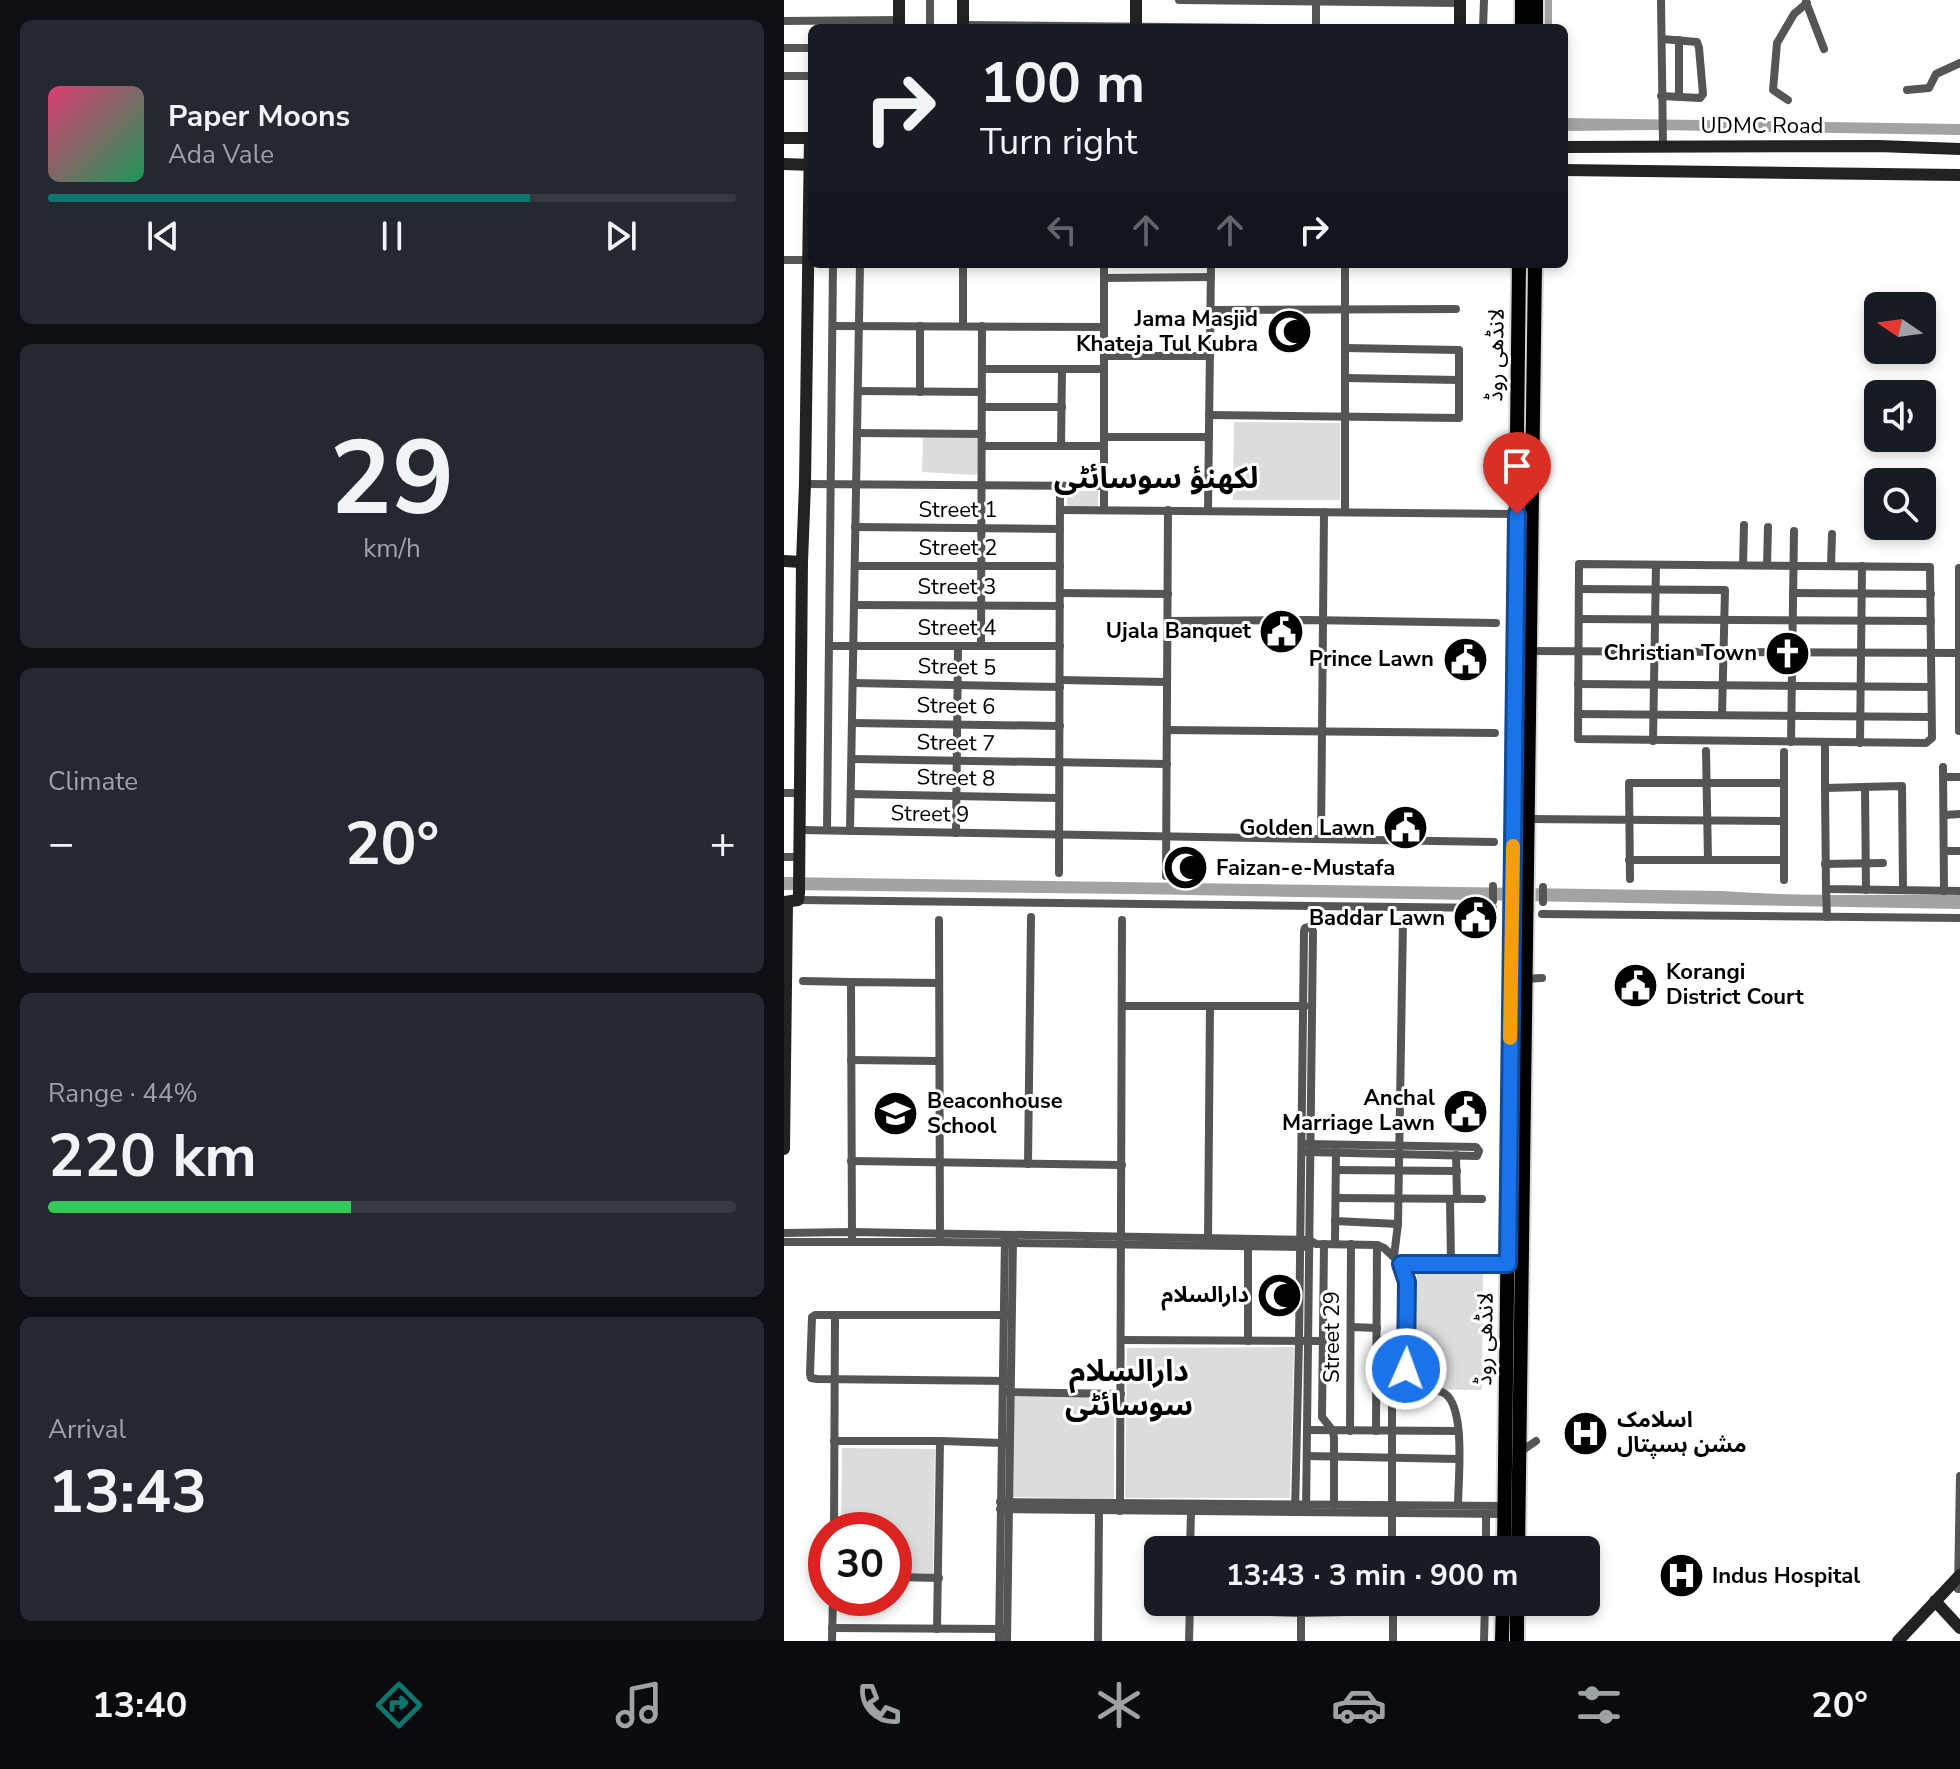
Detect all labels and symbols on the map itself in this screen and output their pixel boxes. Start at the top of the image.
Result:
street label: UDMC Road [1701,111,1823,141]
north arrow [1864,292,1936,364]
place label: Jama Masjid Khateja Tul Kubra [1076,304,1258,359]
mosque icon: Jama Masjid Khateja Tul Kubra [1265,308,1313,356]
street label: لانڈھی روڈ [1480,308,1512,402]
pin [1483,432,1551,514]
district label: لکھنؤ سوسائٹی [1054,458,1258,499]
street label: Street 1 [919,495,997,525]
street label: Street 2 [919,533,997,563]
street label: Street 3 [918,572,996,602]
public building icon: Ujala Banquet [1258,607,1306,655]
street label: Street 4 [918,613,996,643]
place label: Ujala Banquet [1106,616,1252,646]
church icon: Christian Town [1764,629,1812,677]
public building icon: Prince Lawn [1441,635,1489,683]
place label: Christian Town [1603,638,1757,668]
place label: Prince Lawn [1309,644,1434,674]
street label: Street 5 [917,651,997,683]
street label: Street 6 [916,690,996,722]
street label: Street 7 [916,727,996,759]
street label: Street 8 [916,762,996,794]
street label: Street 9 [890,798,970,830]
public building icon: Golden Lawn [1382,804,1430,852]
place label: Golden Lawn [1239,813,1375,843]
mosque icon: Faizan-e-Mustafa [1161,844,1209,892]
place label: Faizan-e-Mustafa [1216,853,1395,883]
public building icon: Baddar Lawn [1452,894,1500,942]
place label: Baddar Lawn [1309,903,1445,933]
place label: Korangi District Court [1666,957,1804,1012]
public building icon: Korangi District Court [1611,961,1659,1009]
place label: Anchal Marriage Lawn [1282,1083,1435,1138]
place label: Beaconhouse School [927,1086,1063,1141]
public building icon: Anchal Marriage Lawn [1442,1087,1490,1135]
school or university icon: Beaconhouse School [872,1090,920,1138]
mosque icon: دارالسلام [1256,1271,1304,1319]
place label: دارالسلام [1161,1280,1249,1311]
street label: Street 29 [1317,1291,1347,1383]
street label: لانڈھی روڈ [1469,1292,1501,1386]
position arrow [1364,1327,1448,1411]
district label: دارالسلام سوسائٹی [1065,1351,1193,1426]
place label: اسلامک مشن ہسپتال [1617,1405,1747,1460]
hospital icon: اسلامک مشن ہسپتال [1562,1409,1610,1457]
speed limit sign: 30 [808,1512,912,1616]
hospital icon: Indus Hospital [1657,1552,1705,1600]
place label: Indus Hospital [1712,1561,1860,1591]

